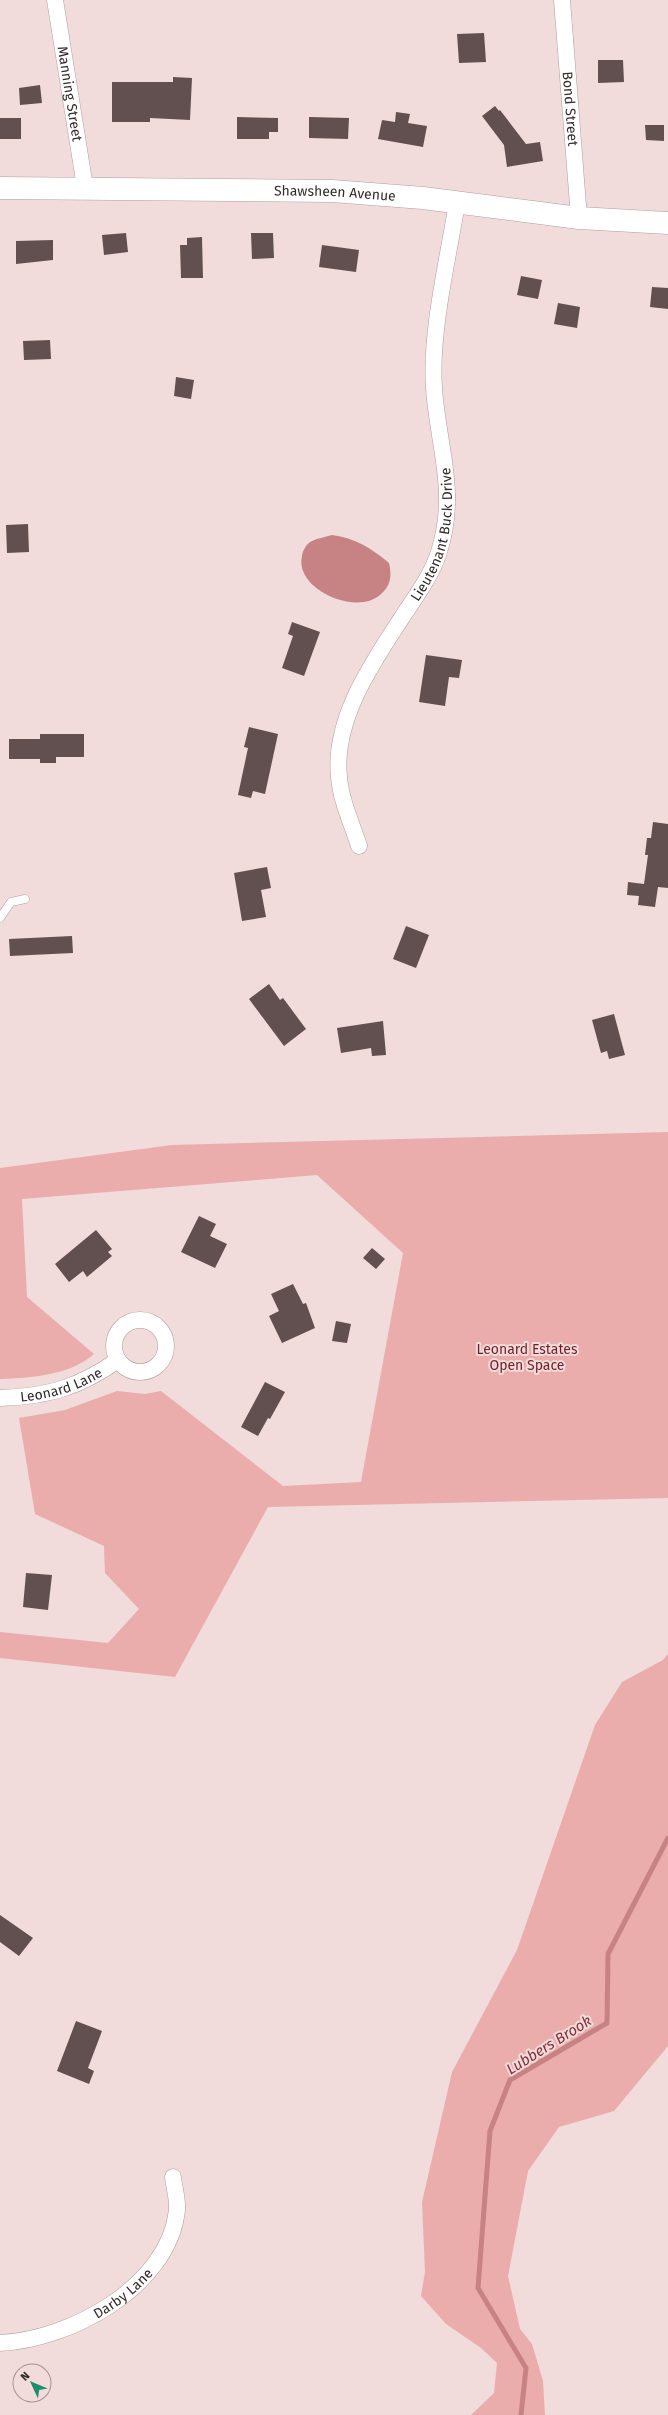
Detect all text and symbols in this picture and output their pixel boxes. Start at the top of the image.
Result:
street label: Manning Street [54,45,86,144]
street label: Bond Street [559,71,581,148]
street label: Shawsheen Avenue [274,182,396,205]
street label: Lieutenant Buck Drive [407,467,456,605]
park label: Leonard Estates Open Space [477,1341,578,1374]
street label: Leonard Lane [19,1364,105,1406]
water label: Lubbers Brook [503,2012,595,2078]
street label: Darby Lane [90,2265,157,2322]
north arrow [12,2363,52,2403]
text: N [18,2369,32,2384]

